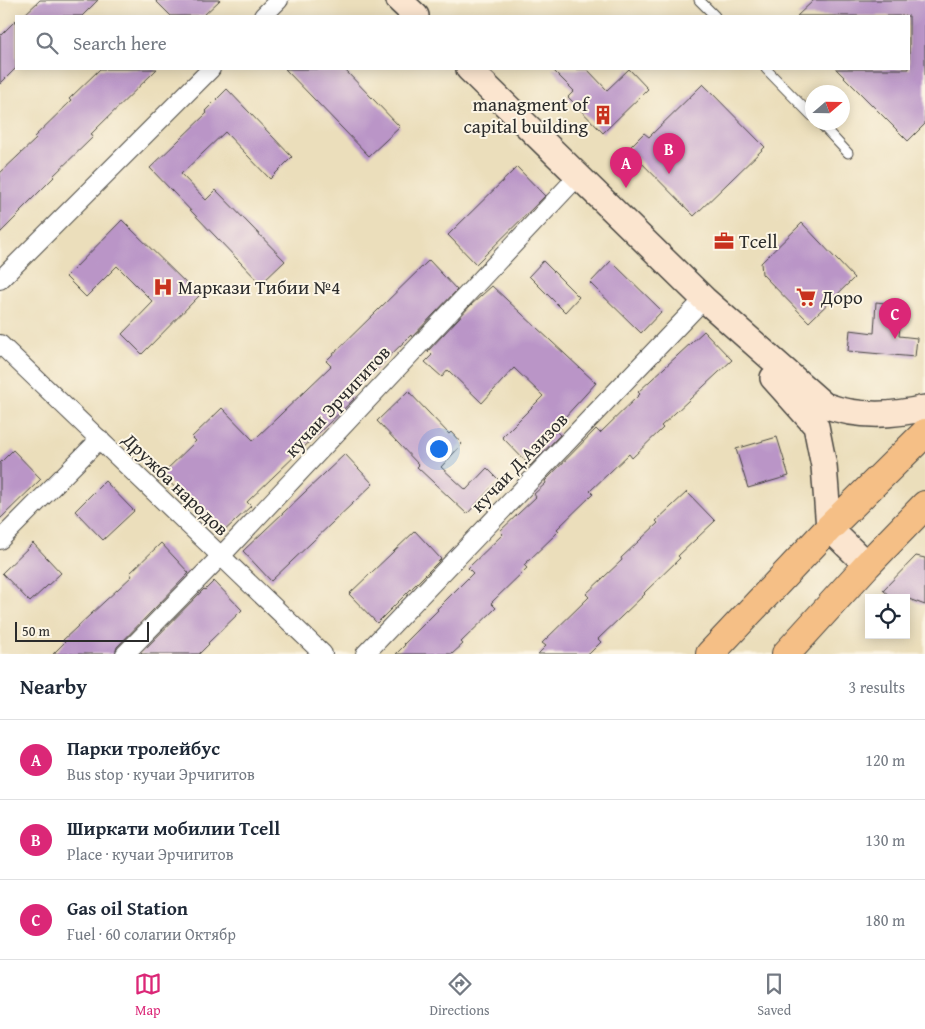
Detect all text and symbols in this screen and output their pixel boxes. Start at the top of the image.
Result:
search box [15,15,910,70]
icon: search [33,29,61,57]
text: Search here [73,29,167,57]
north arrow [805,85,850,130]
place label: managment of capital building [463,90,590,140]
building icon: managment of capital building [592,104,614,126]
pin: B [653,133,685,174]
pin: A [610,147,642,188]
place label: Tcell [739,227,778,255]
office icon: Tcell [713,230,735,252]
place label: Маркази Тибии №4 [178,273,341,301]
hospital icon: Маркази Тибии №4 [152,276,174,298]
place label: Доро [820,283,863,311]
supermarket icon: Доро [795,286,817,308]
pin: C [879,298,911,339]
street label: кучаи Эрчигитов [278,339,396,463]
street label: кучаи Д.Азизов [464,406,574,518]
street label: Дружба народов [116,425,235,542]
your location [426,436,452,462]
map controls [865,594,910,639]
button: locate [865,594,910,639]
scale bar [15,619,149,642]
text: 50 m [22,621,50,641]
text: Nearby [20,671,87,702]
text: 3 results [848,675,905,699]
text: Парки тролейбус [67,734,220,762]
text: A [31,748,41,772]
text: 120 m [865,748,905,772]
text: Bus stop · кучаи Эрчигитов [67,762,255,786]
text: Ширкати мобилии Tcell [67,814,280,842]
text: B [31,828,41,852]
text: 130 m [865,828,905,852]
text: Place · кучаи Эрчигитов [67,842,234,866]
text: Gas oil Station [67,894,188,922]
text: C [31,908,41,932]
text: 180 m [865,908,905,932]
text: Fuel · 60 солагии Октябр [67,922,236,946]
tab: Map [134,970,162,1020]
tab: Directions [429,970,490,1020]
tab: Saved [757,970,791,1020]

